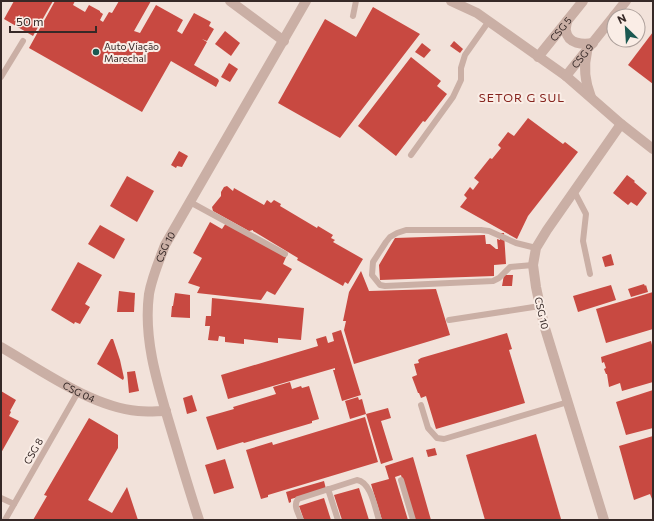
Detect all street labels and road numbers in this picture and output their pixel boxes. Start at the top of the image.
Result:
street label: CSG 5 [547,14,574,44]
street label: CSG 9 [569,41,596,70]
street label: CSG 10 [153,229,178,264]
street label: CSG 10 [532,296,552,330]
street label: CSG 04 [61,379,97,405]
street label: CSG 8 [21,436,45,466]

